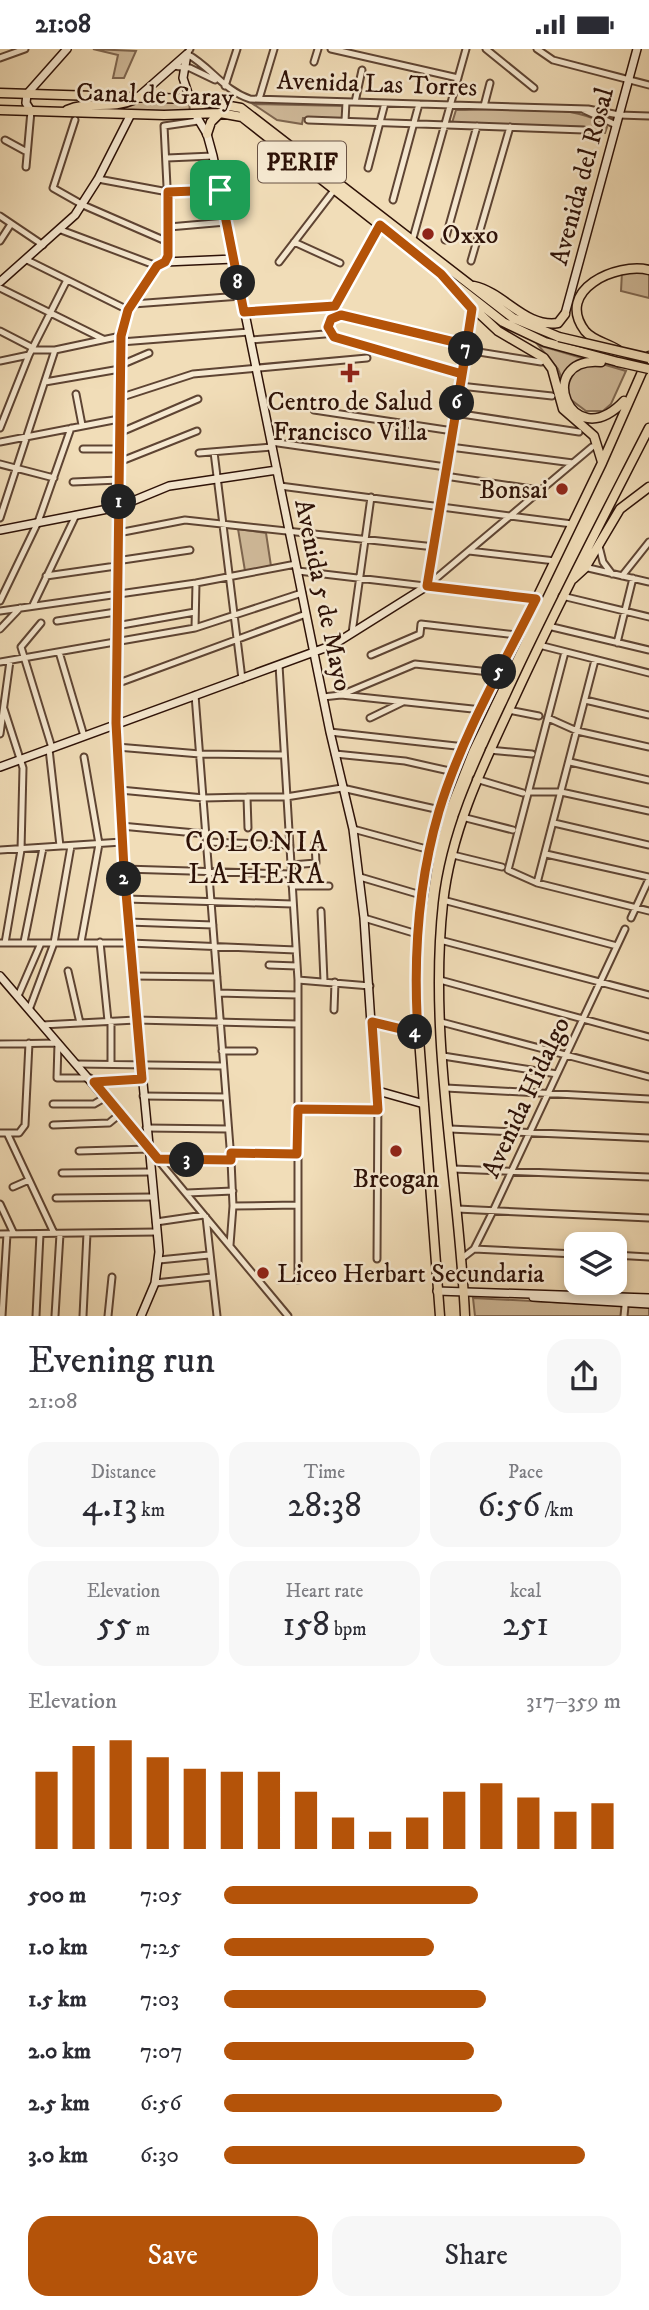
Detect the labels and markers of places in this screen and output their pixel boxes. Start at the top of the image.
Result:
pin [190,160,250,220]
place label: Oxxo [442,219,499,252]
marker: Oxxo [420,226,436,242]
pin: 8 [220,265,256,301]
pin: 7 [448,331,484,367]
marker: Centro de Salud Francisco Villa [340,363,360,383]
pin: 6 [440,385,475,421]
place label: Centro de Salud Francisco Villa [268,386,433,449]
place label: Bonsai [479,474,548,507]
marker: Bonsai [554,481,570,497]
pin: 1 [102,484,136,519]
pin: 5 [482,655,516,689]
pin: 2 [106,861,142,897]
pin: 4 [398,1014,432,1049]
pin: 3 [170,1143,204,1177]
marker: Breogan [388,1143,404,1159]
place label: Breogan [353,1163,440,1196]
place label: Liceo Herbart Secundaria [277,1258,544,1291]
marker: Liceo Herbart Secundaria [255,1265,271,1281]

